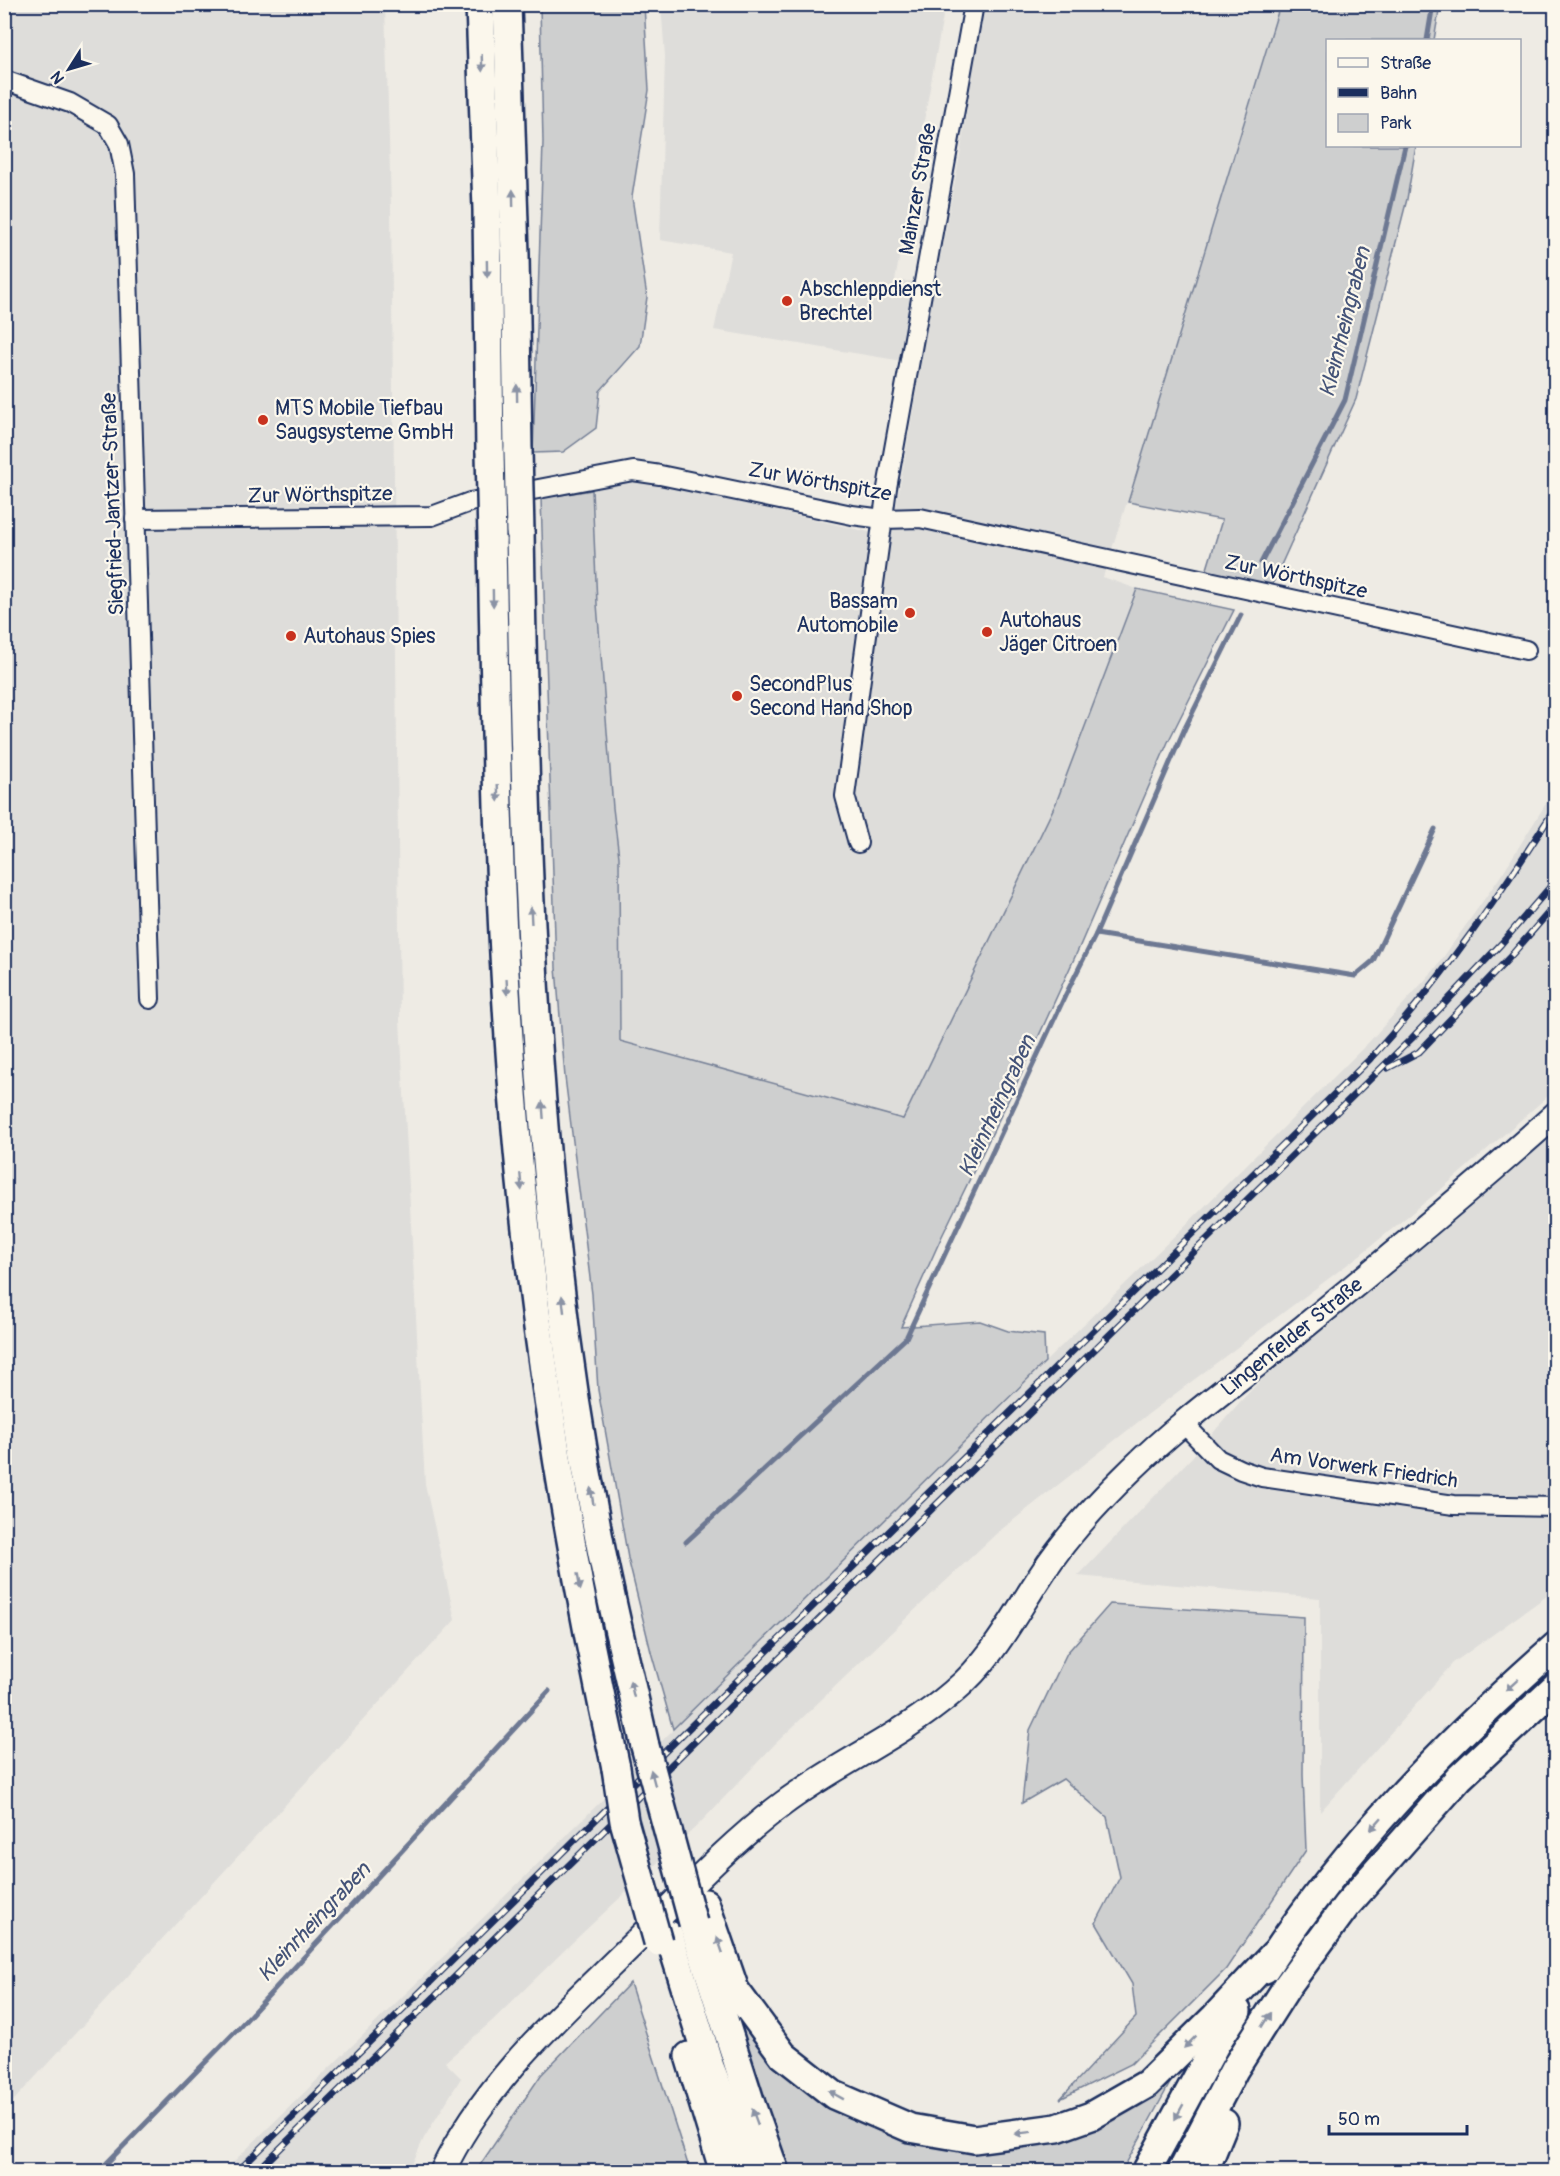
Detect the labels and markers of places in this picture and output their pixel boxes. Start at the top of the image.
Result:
place label: Abschleppdienst Brechtel [799,276,942,327]
marker: Abschleppdienst Brechtel [780,294,794,308]
place label: MTS Mobile Tiefbau Saugsysteme GmbH [275,395,454,446]
marker: MTS Mobile Tiefbau Saugsysteme GmbH [256,413,270,427]
place label: Bassam Automobile [796,588,899,639]
marker: Bassam Automobile [903,606,917,620]
place label: Autohaus Jäger Citroen [999,607,1117,658]
place label: Autohaus Spies [303,623,436,650]
marker: Autohaus Jäger Citroen [980,625,994,639]
marker: Autohaus Spies [284,629,298,643]
place label: SecondPlus Second Hand Shop [749,671,913,722]
marker: SecondPlus Second Hand Shop [730,689,744,703]

